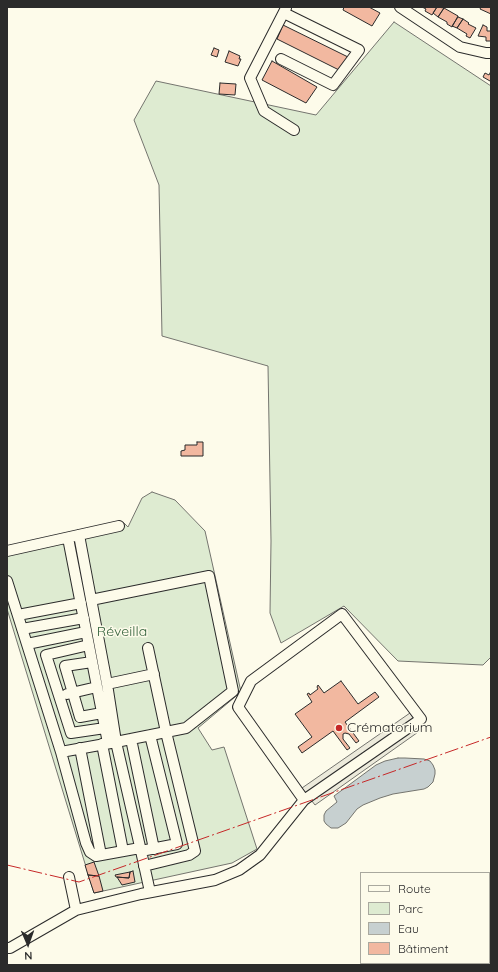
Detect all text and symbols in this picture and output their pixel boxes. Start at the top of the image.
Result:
park label: Réveilla [97,624,147,640]
place label: Crématorium [347,720,433,736]
marker: Crématorium [334,723,344,733]
legend [360,872,490,964]
text: Route [398,881,431,896]
text: Parc [398,901,423,916]
text: Eau [398,921,419,936]
north arrow [8,924,48,964]
text: Bâtiment [398,941,448,956]
text: N [24,949,33,963]

